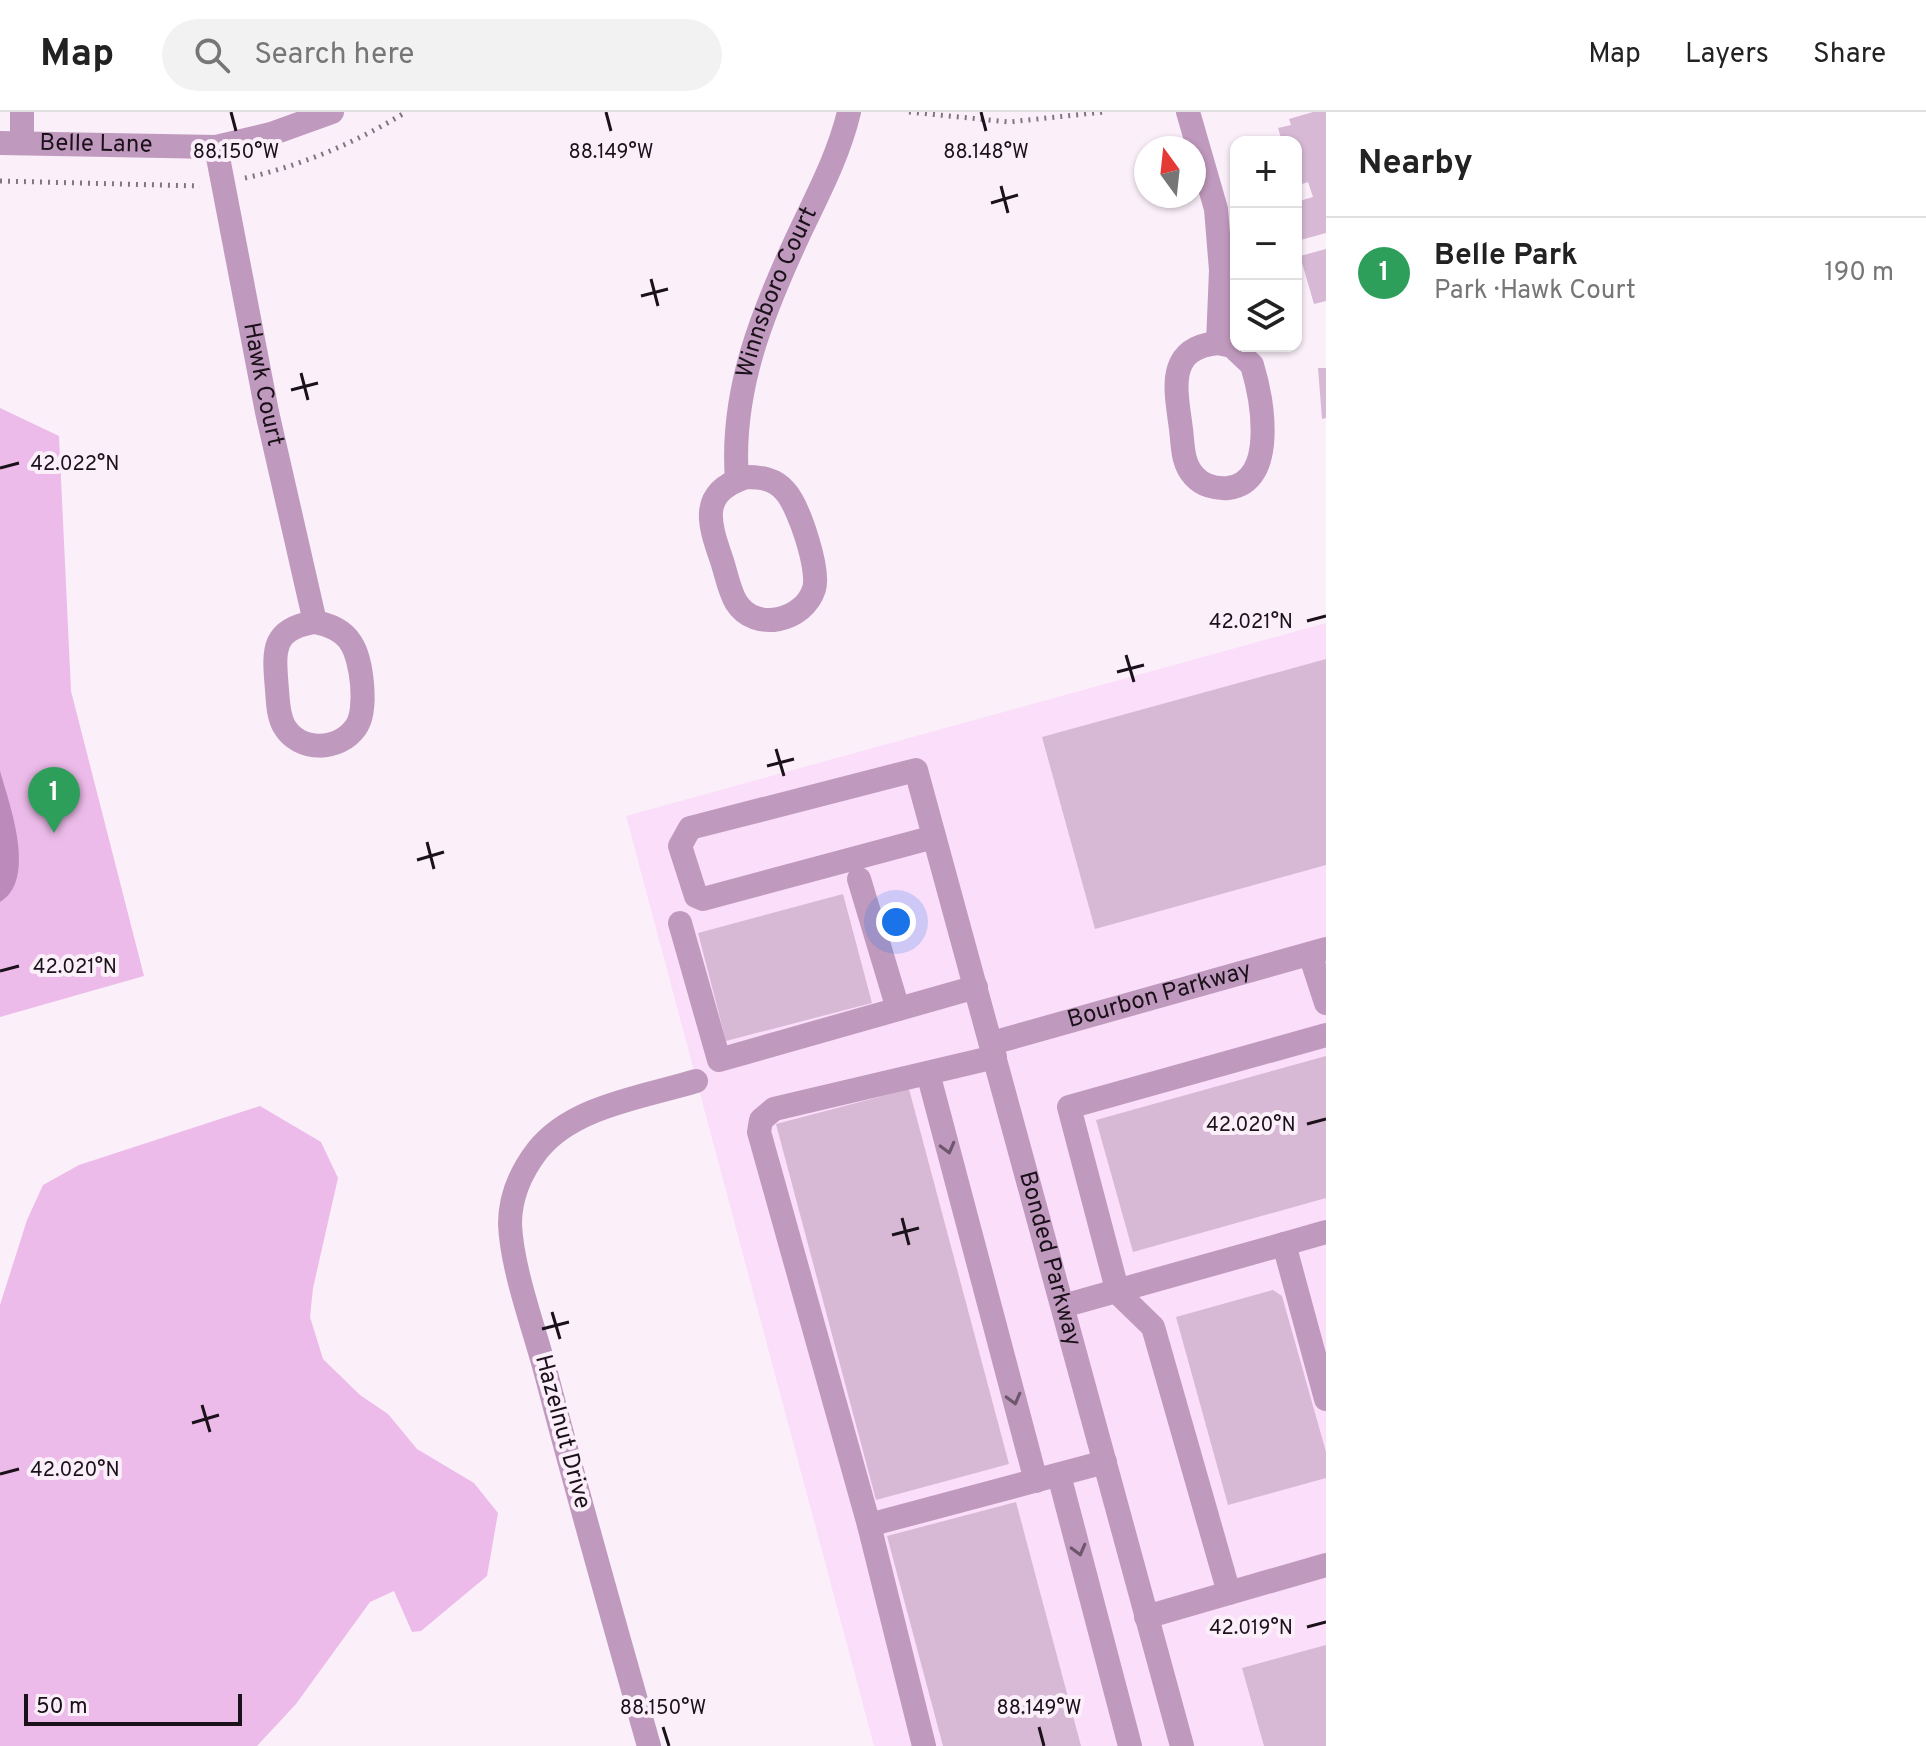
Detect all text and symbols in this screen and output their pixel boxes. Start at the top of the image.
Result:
search box [162,19,722,91]
text: Map [40,31,114,80]
icon: search [190,33,234,77]
text: Search here [254,37,414,74]
text: Map [1588,37,1641,73]
text: Layers [1685,37,1769,73]
text: Share [1813,37,1886,73]
street label: Belle Lane [39,129,153,161]
north arrow [1134,136,1206,208]
map controls [1230,136,1302,352]
button: + [1230,136,1302,208]
text: 88.150°W [193,140,279,166]
text: 88.149°W [569,140,653,166]
text: 88.148°W [943,140,1029,166]
text: Nearby [1358,143,1473,186]
street label: Winnsboro Court [731,202,825,381]
button: − [1230,208,1302,280]
text: Belle Park [1434,238,1578,275]
text: 1 [1379,257,1389,290]
text: 190 m [1824,257,1894,290]
text: Park · Hawk Court [1434,275,1636,308]
button: layers [1230,280,1302,352]
street label: Hawk Court [235,320,289,449]
text: 42.022°N [31,452,119,478]
text: 42.021°N [1209,610,1293,636]
pin: 1 [28,767,80,833]
your location [876,902,916,942]
text: 42.021°N [33,955,117,981]
street label: Bourbon Parkway [1064,956,1255,1036]
text: 42.020°N [1206,1113,1296,1139]
one-way arrow [939,1141,955,1154]
street label: Bonded Parkway [1011,1168,1087,1350]
street label: Hazelnut Drive [527,1352,597,1512]
one-way arrow [1005,1392,1022,1406]
text: 42.020°N [30,1458,120,1484]
one-way arrow [1069,1543,1086,1557]
text: 42.019°N [1209,1616,1293,1642]
scale bar [24,1690,242,1726]
text: 50 m [36,1694,88,1721]
text: 88.150°W [620,1696,706,1722]
text: 88.149°W [997,1696,1081,1722]

